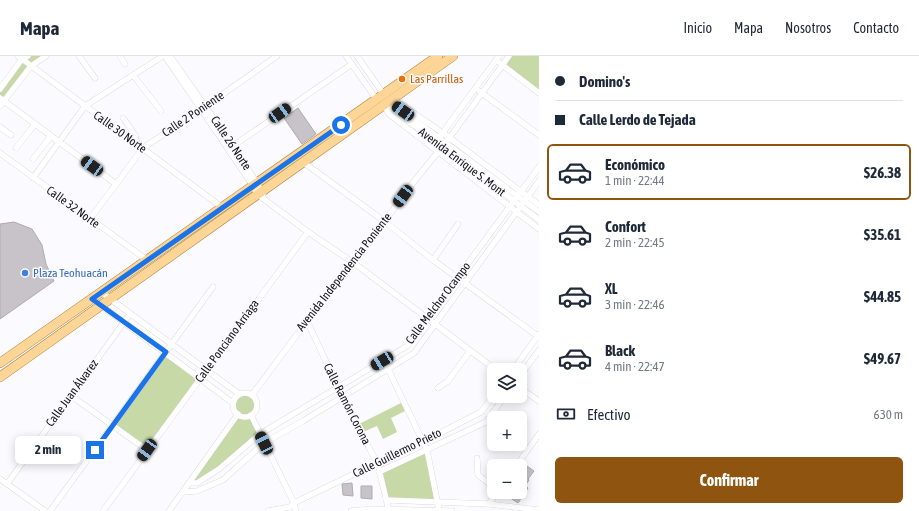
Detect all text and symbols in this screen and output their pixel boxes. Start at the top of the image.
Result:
text: Mapa [20,17,59,39]
text: Inicio [683,20,712,36]
text: Mapa [734,20,763,36]
text: Nosotros [785,20,831,36]
text: Contacto [853,20,899,36]
place label: Las Parrillas [410,72,463,86]
text: Domino's [579,73,630,90]
marker: Las Parrillas [397,74,407,84]
street label: Calle 2 Poniente [159,88,227,140]
car [390,99,416,123]
car [267,101,293,125]
street label: Calle 30 Norte [91,108,149,156]
text: Calle Lerdo de Tejada [579,111,696,128]
street label: Calle 26 Norte [208,113,254,173]
route start [332,116,350,134]
street label: Avenida Enrique S. Mont [416,125,509,200]
car [79,154,105,178]
icon: car [557,154,593,190]
text: Económico [605,156,665,173]
text: $26.38 [864,164,901,181]
text: 1 min · 22:44 [605,173,665,188]
street label: Calle 32 Norte [44,183,102,231]
car [391,183,415,209]
street label: Avenida Independencia Poniente [294,210,394,334]
icon: car [557,216,593,252]
text: Confort [605,218,646,235]
text: $35.61 [864,226,901,243]
text: 2 min · 22:45 [605,235,665,250]
street label: Calle Melchor Ocampo [403,259,474,347]
place label: Plaza Teohuacán [33,266,108,280]
marker: Plaza Teohuacán [20,268,30,278]
icon: car [557,278,593,314]
text: XL [605,280,618,297]
text: $44.85 [864,288,901,305]
street label: Calle Ponciano Arriaga [192,297,262,385]
text: 3 min · 22:46 [605,297,665,312]
icon: car [557,340,593,376]
text: Black [605,342,635,359]
car [369,350,395,372]
text: $49.67 [864,350,901,367]
street label: Calle Juan Álvarez [43,356,101,429]
text: 4 min · 22:47 [605,359,665,374]
street label: Calle Ramón Corona [321,361,373,447]
map controls [487,363,527,499]
button: layers [487,363,527,403]
icon: cash [555,403,577,425]
text: Efectivo [587,406,631,423]
text: 630 m [874,407,903,422]
button: + [487,411,527,451]
street label: Calle Guillermo Prieto [350,425,444,481]
car [253,430,275,456]
callout: 2 min [15,436,81,464]
car [135,437,159,463]
route end [86,441,104,459]
text: 2 min [35,442,61,457]
button: Confirmar [555,457,903,503]
button: − [487,459,527,499]

